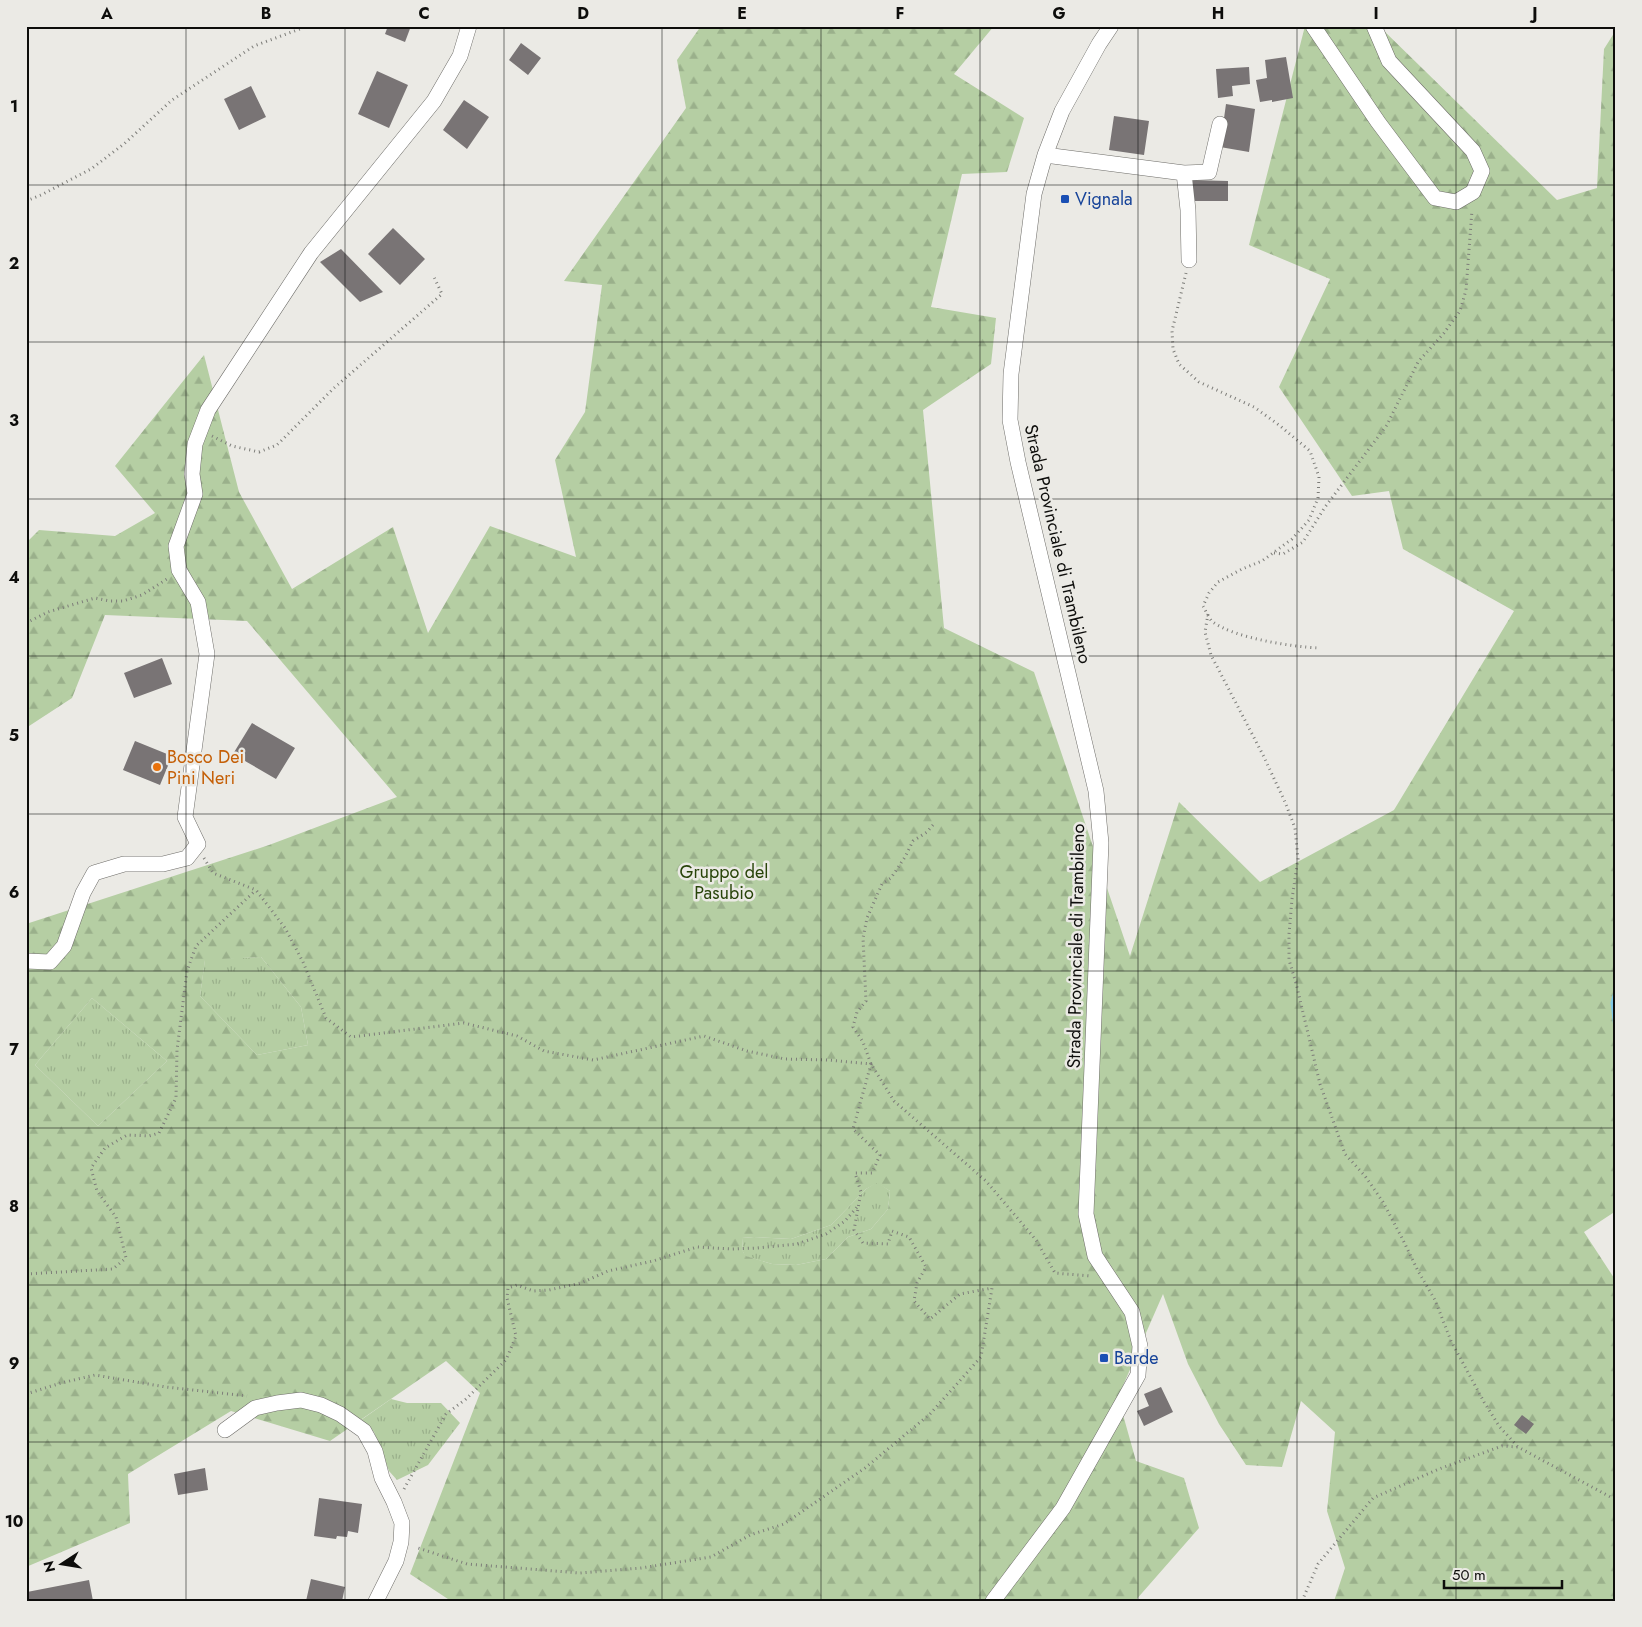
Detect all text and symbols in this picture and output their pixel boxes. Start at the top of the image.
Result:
text: A [100,2,113,25]
text: B [261,2,271,25]
text: C [418,2,430,25]
text: D [577,2,589,25]
text: E [737,2,747,25]
text: F [896,2,904,25]
text: G [1052,2,1066,25]
text: H [1212,2,1224,25]
text: I [1373,2,1379,25]
text: J [1529,2,1538,25]
text: 1 [10,95,18,118]
place label: Vignala [1075,186,1133,212]
marker: Vignala [1059,193,1071,205]
text: 2 [9,252,19,275]
text: 3 [9,409,19,432]
street label: Strada Provinciale di Trambileno [1018,422,1098,666]
text: 4 [8,566,20,589]
text: 5 [9,724,19,747]
place label: Bosco Dei Pini Neri [167,744,244,791]
marker: Bosco Dei Pini Neri [151,761,163,773]
street label: Strada Provinciale di Trambileno [1061,823,1091,1069]
park label: Gruppo del Pasubio [680,859,769,906]
text: 6 [9,881,19,904]
text: 7 [9,1038,19,1061]
text: 8 [9,1195,19,1218]
place label: Barde [1114,1345,1158,1371]
text: 9 [9,1352,19,1375]
marker: Barde [1098,1352,1110,1364]
text: 10 [5,1510,23,1533]
north arrow [38,1540,88,1590]
scale bar [1444,1557,1562,1589]
text: N [38,1559,60,1574]
text: 50 m [1452,1564,1486,1586]

